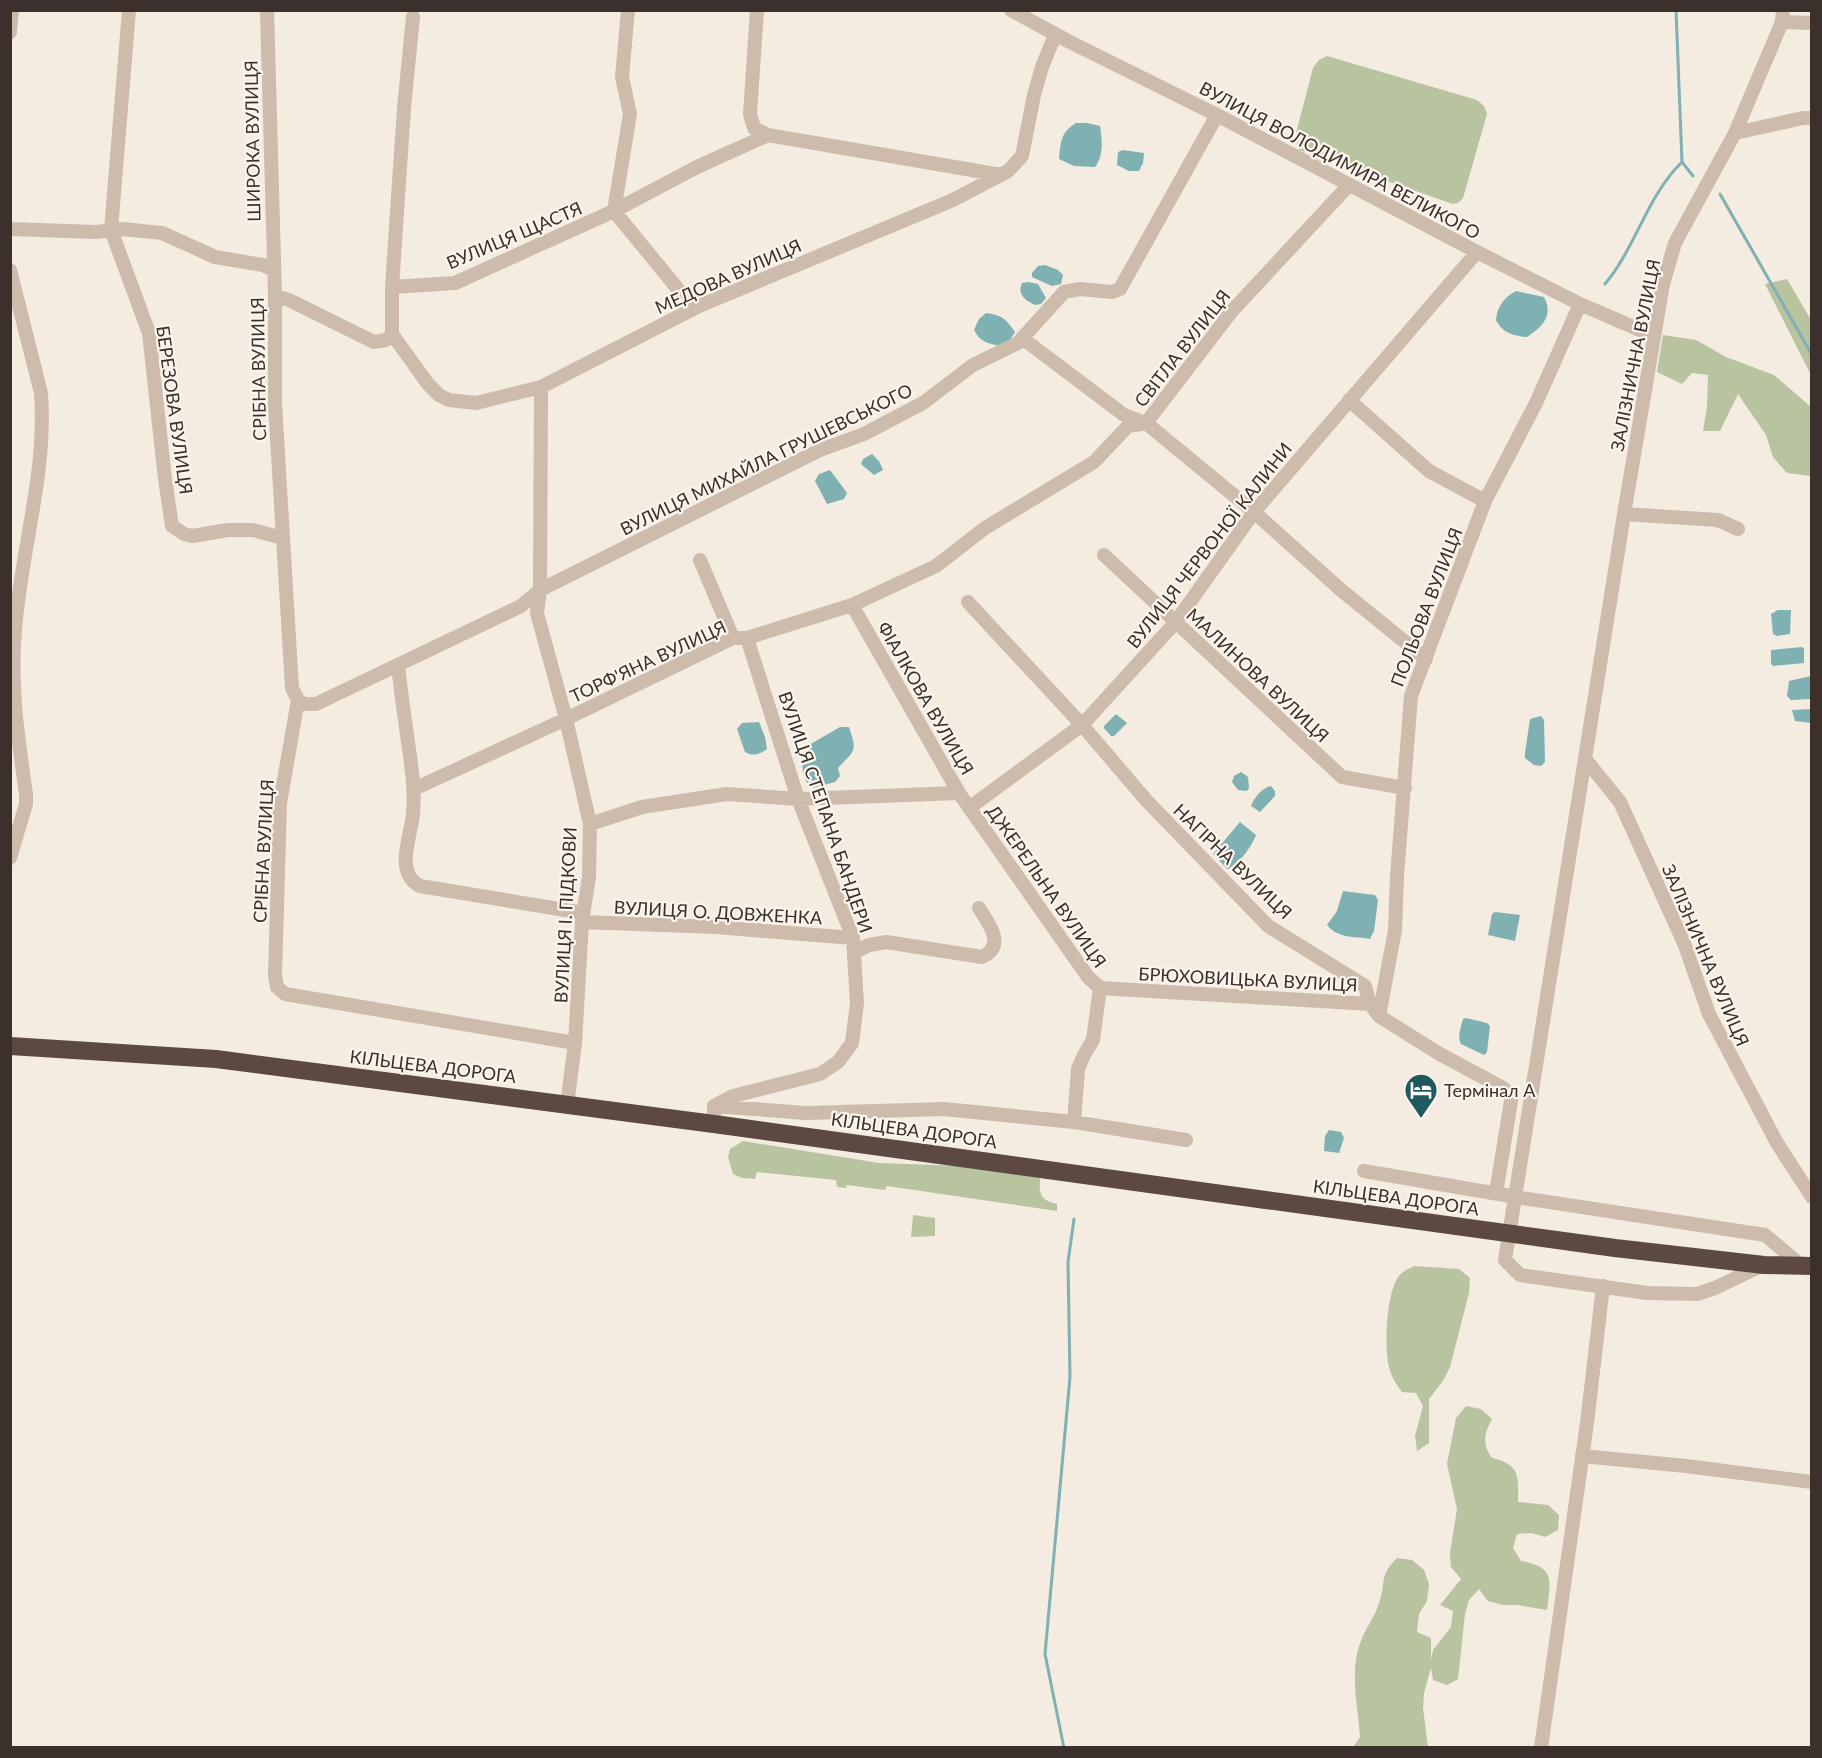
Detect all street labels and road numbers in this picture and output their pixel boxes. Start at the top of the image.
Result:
street label: ШИРОКА ВУЛИЦЯ [240,60,264,222]
street label: ВУЛИЦЯ ВОЛОДИМИРА ВЕЛИКОГО [1196,76,1484,244]
street label: ВУЛИЦЯ ЩАСТЯ [443,197,585,273]
street label: МЕДОВА ВУЛИЦЯ [651,234,805,318]
street label: ЗАЛІЗНИЧНА ВУЛИЦЯ [1606,257,1664,453]
street label: СВІТЛА ВУЛИЦЯ [1129,285,1235,411]
street label: СРІБНА ВУЛИЦЯ [246,297,270,441]
street label: БЕРЕЗОВА ВУЛИЦЯ [152,324,198,496]
street label: ВУЛИЦЯ МИХАЙЛА ГРУШЕВСЬКОГО [616,378,916,540]
street label: ВУЛИЦЯ ЧЕРВОНОЇ КАЛИНИ [1122,438,1296,652]
street label: ПОЛЬОВА ВУЛИЦЯ [1386,524,1466,690]
street label: МАЛИНОВА ВУЛИЦЯ [1182,603,1334,747]
street label: ТОРФ'ЯНА ВУЛИЦЯ [566,615,730,707]
street label: ФІАЛКОВА ВУЛИЦЯ [873,618,979,778]
street label: ВУЛИЦЯ СТЕПАНА БАНДЕРИ [774,688,878,936]
street label: СРІБНА ВУЛИЦЯ [248,779,278,923]
street label: НАГІРНА ВУЛИЦЯ [1169,799,1297,923]
street label: ДЖЕРЕЛЬНА ВУЛИЦЯ [983,800,1111,972]
street label: ВУЛИЦЯ І. ПІДКОВИ [549,826,581,1004]
street label: ЗАЛІЗНИЧНА ВУЛИЦЯ [1658,861,1754,1049]
street label: ВУЛИЦЯ О. ДОВЖЕНКА [613,896,824,928]
street label: БРЮХОВИЦЬКА ВУЛИЦЯ [1138,962,1358,996]
street label: КІЛЬЦЕВА ДОРОГА [349,1045,518,1087]
street label: КІЛЬЦЕВА ДОРОГА [830,1107,999,1153]
street label: КІЛЬЦЕВА ДОРОГА [1312,1174,1481,1220]

